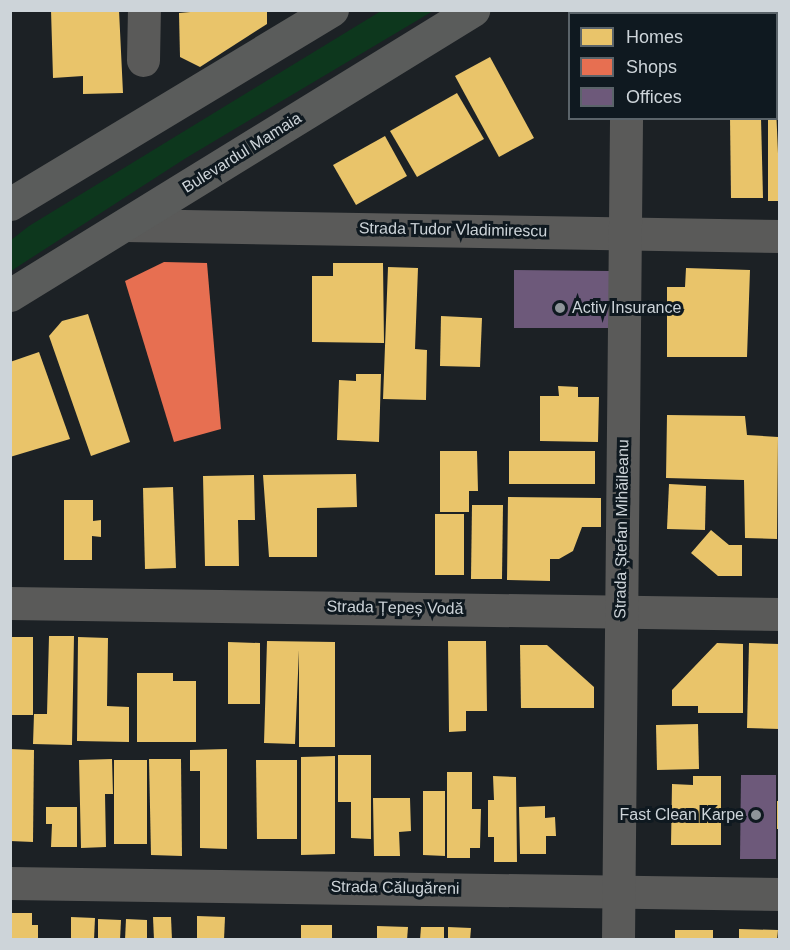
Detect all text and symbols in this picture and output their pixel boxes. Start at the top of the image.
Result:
legend [568,12,778,120]
text: Homes [626,27,683,47]
text: Shops [626,57,677,77]
text: Offices [626,87,682,107]
street label: Bulevardul Mamaia [179,109,305,197]
street label: Strada Tudor Vladimirescu [358,219,548,241]
place label: Activ Insurance [572,298,681,318]
marker: Activ Insurance [553,301,567,315]
street label: Strada Ștefan Mihăileanu [611,439,633,619]
street label: Strada Țepeș Vodă [326,597,464,619]
place label: Fast Clean Karpe [619,805,744,825]
marker: Fast Clean Karpe [749,808,763,822]
street label: Strada Călugăreni [330,877,460,899]

